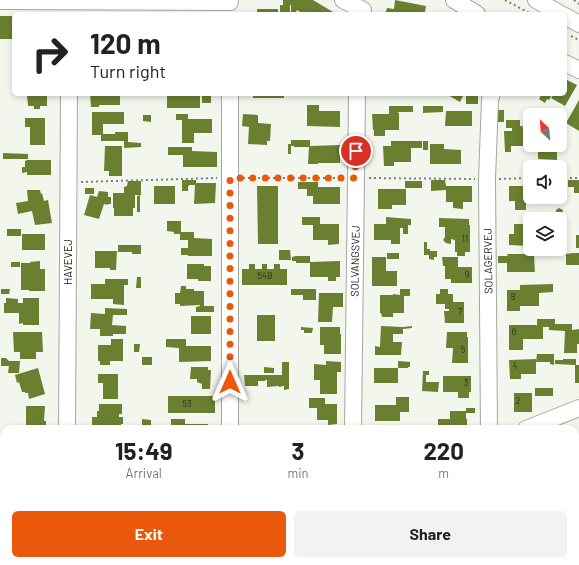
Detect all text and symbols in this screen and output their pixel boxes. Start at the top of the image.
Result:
text: 120 m [90,26,161,60]
icon: right [24,28,76,80]
text: Turn right [90,60,166,82]
north arrow [523,108,567,152]
map controls [523,108,567,256]
pin [339,134,373,168]
icon: arrive [345,140,367,162]
button: sound [523,160,567,204]
button: layers [523,212,567,256]
street label: SOLVANGSVEJ [347,225,362,297]
street label: SOLAGERVEJ [480,228,495,294]
house number: 11 [462,233,468,244]
street label: HAVEVEJ [61,239,74,285]
house number: 9 [465,269,470,280]
house number: 54B [257,270,273,281]
house number: 8 [511,291,516,302]
house number: 7 [458,306,463,317]
house number: 6 [512,326,517,337]
house number: 5 [461,344,466,355]
house number: 4 [513,360,518,371]
position arrow [209,361,251,403]
house number: 3 [464,377,469,388]
house number: 2 [516,395,521,406]
house number: 53 [182,398,192,409]
text: 15:49 [115,436,172,465]
text: 3 [291,436,304,465]
text: 220 [423,436,464,465]
text: Arrival [126,465,162,481]
text: min [287,465,308,481]
text: m [438,465,449,481]
button: Exit [12,511,286,557]
button: Share [294,511,567,557]

